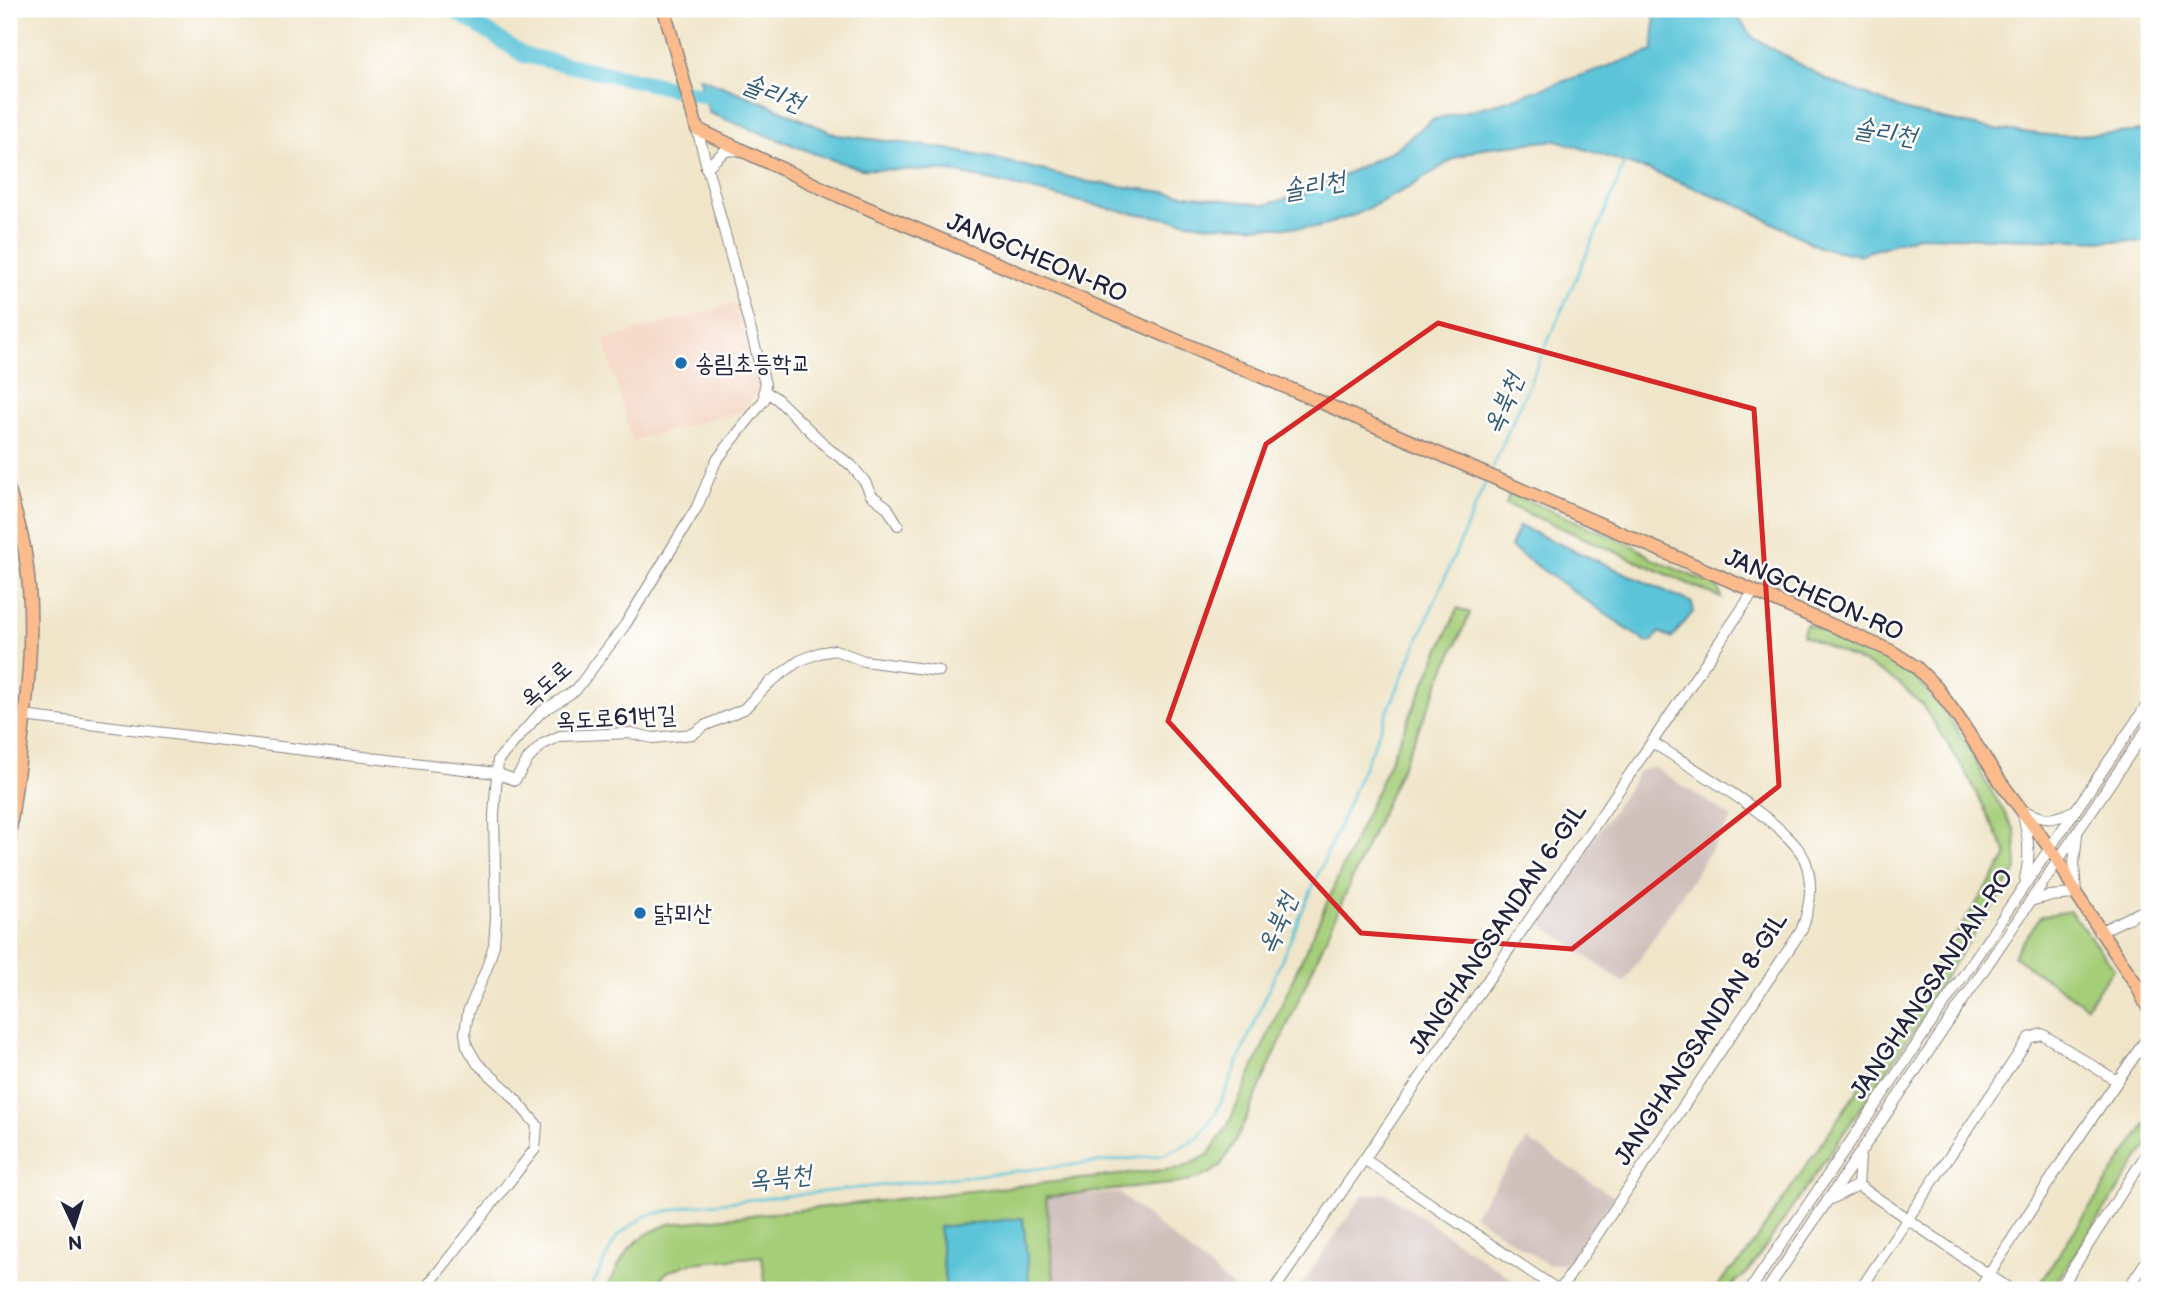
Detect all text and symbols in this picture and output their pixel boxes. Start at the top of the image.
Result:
water label: 솔리천 [738,68,811,121]
water label: 솔리천 [1852,113,1921,154]
water label: 솔리천 [1280,165,1351,207]
street label: JANGCHEON-RO [943,207,1131,309]
place label: 송림초등학교 [695,349,811,378]
marker: 송림초등학교 [673,355,689,371]
water label: 옥북천 [1477,366,1532,439]
street label: JANGCHEON-RO [1720,543,1908,647]
street label: 옥도로 [515,654,577,714]
street label: 옥도로61번길 [555,700,677,736]
street label: JANGHANGSANDAN 6-GIL [1403,798,1593,1060]
street label: JANGHANGSANDAN-RO [1844,863,2020,1105]
water label: 옥북천 [1251,886,1306,959]
place label: 닭뫼산 [654,899,712,928]
marker: 닭뫼산 [632,905,648,921]
street label: JANGHANGSANDAN 8-GIL [1608,907,1794,1171]
water label: 옥북천 [747,1159,816,1197]
north arrow [38,1190,108,1260]
text: N [67,1229,83,1253]

